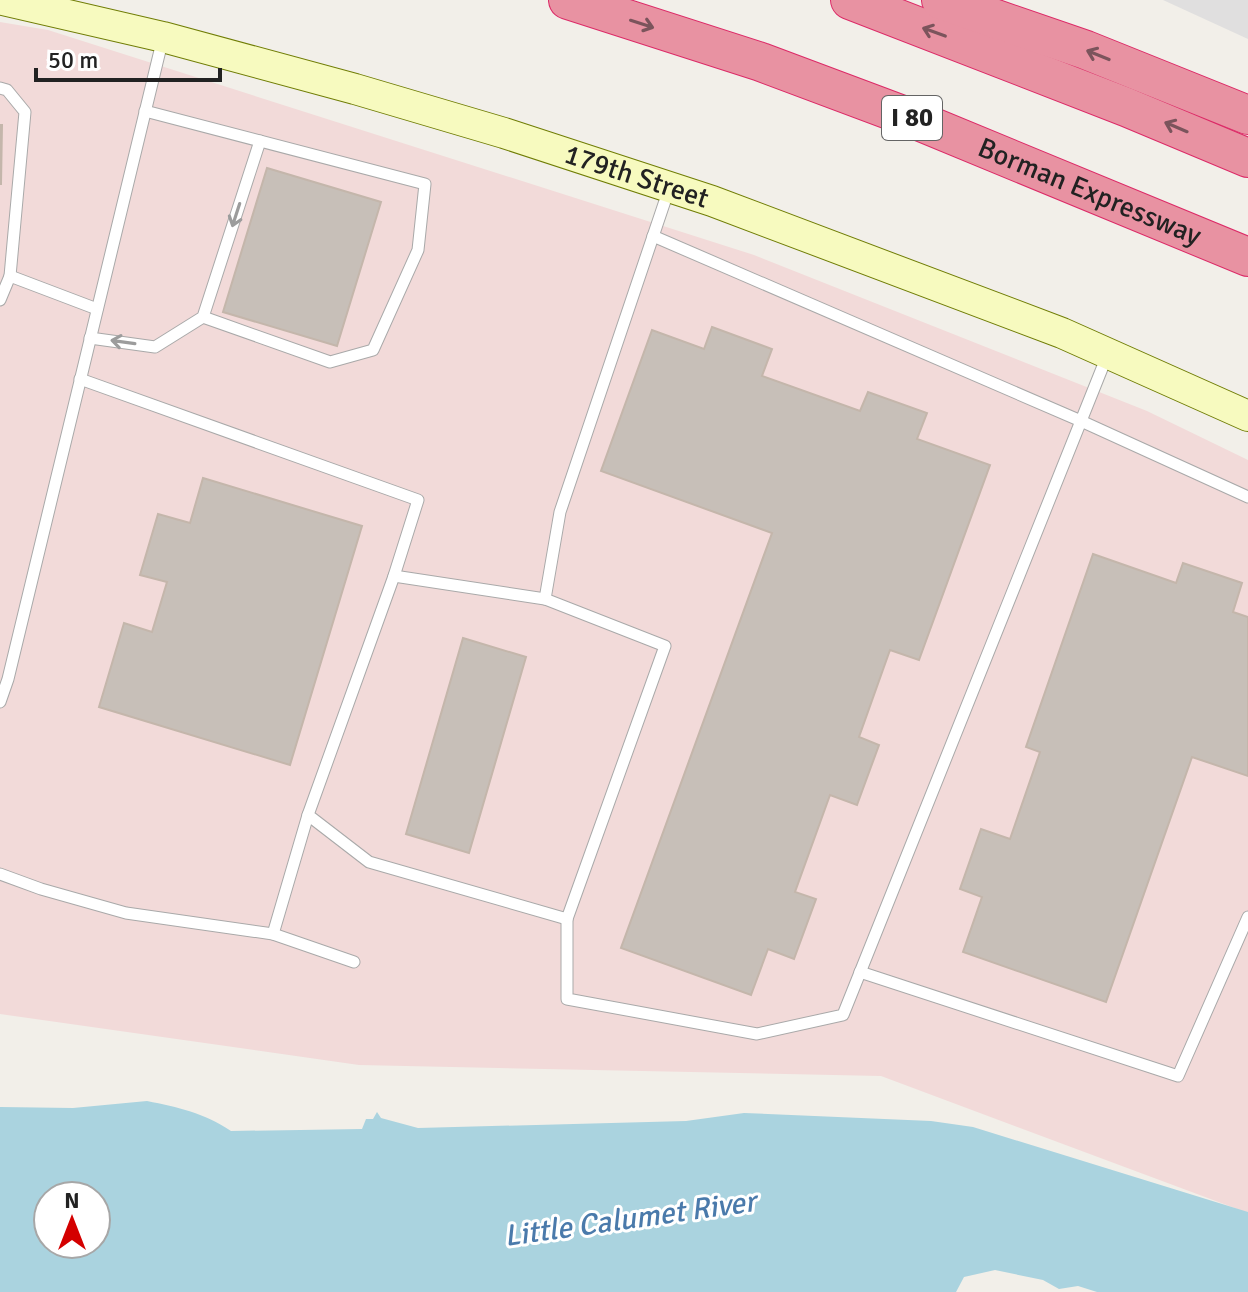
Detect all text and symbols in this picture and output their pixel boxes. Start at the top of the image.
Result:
one-way arrow [630,17,655,32]
one-way arrow [922,23,947,38]
scale bar [36,32,220,82]
text: 50 m [48,45,98,75]
one-way arrow [1086,47,1111,61]
road number: I 80 [882,96,942,140]
one-way arrow [1164,119,1189,134]
street label: Borman Expressway [973,130,1206,253]
street label: 179th Street [560,137,713,216]
one-way arrow [227,202,242,227]
one-way arrow [111,334,136,349]
north arrow [32,1180,112,1260]
water label: Little Calumet River [502,1182,762,1255]
text: N [64,1187,80,1214]

